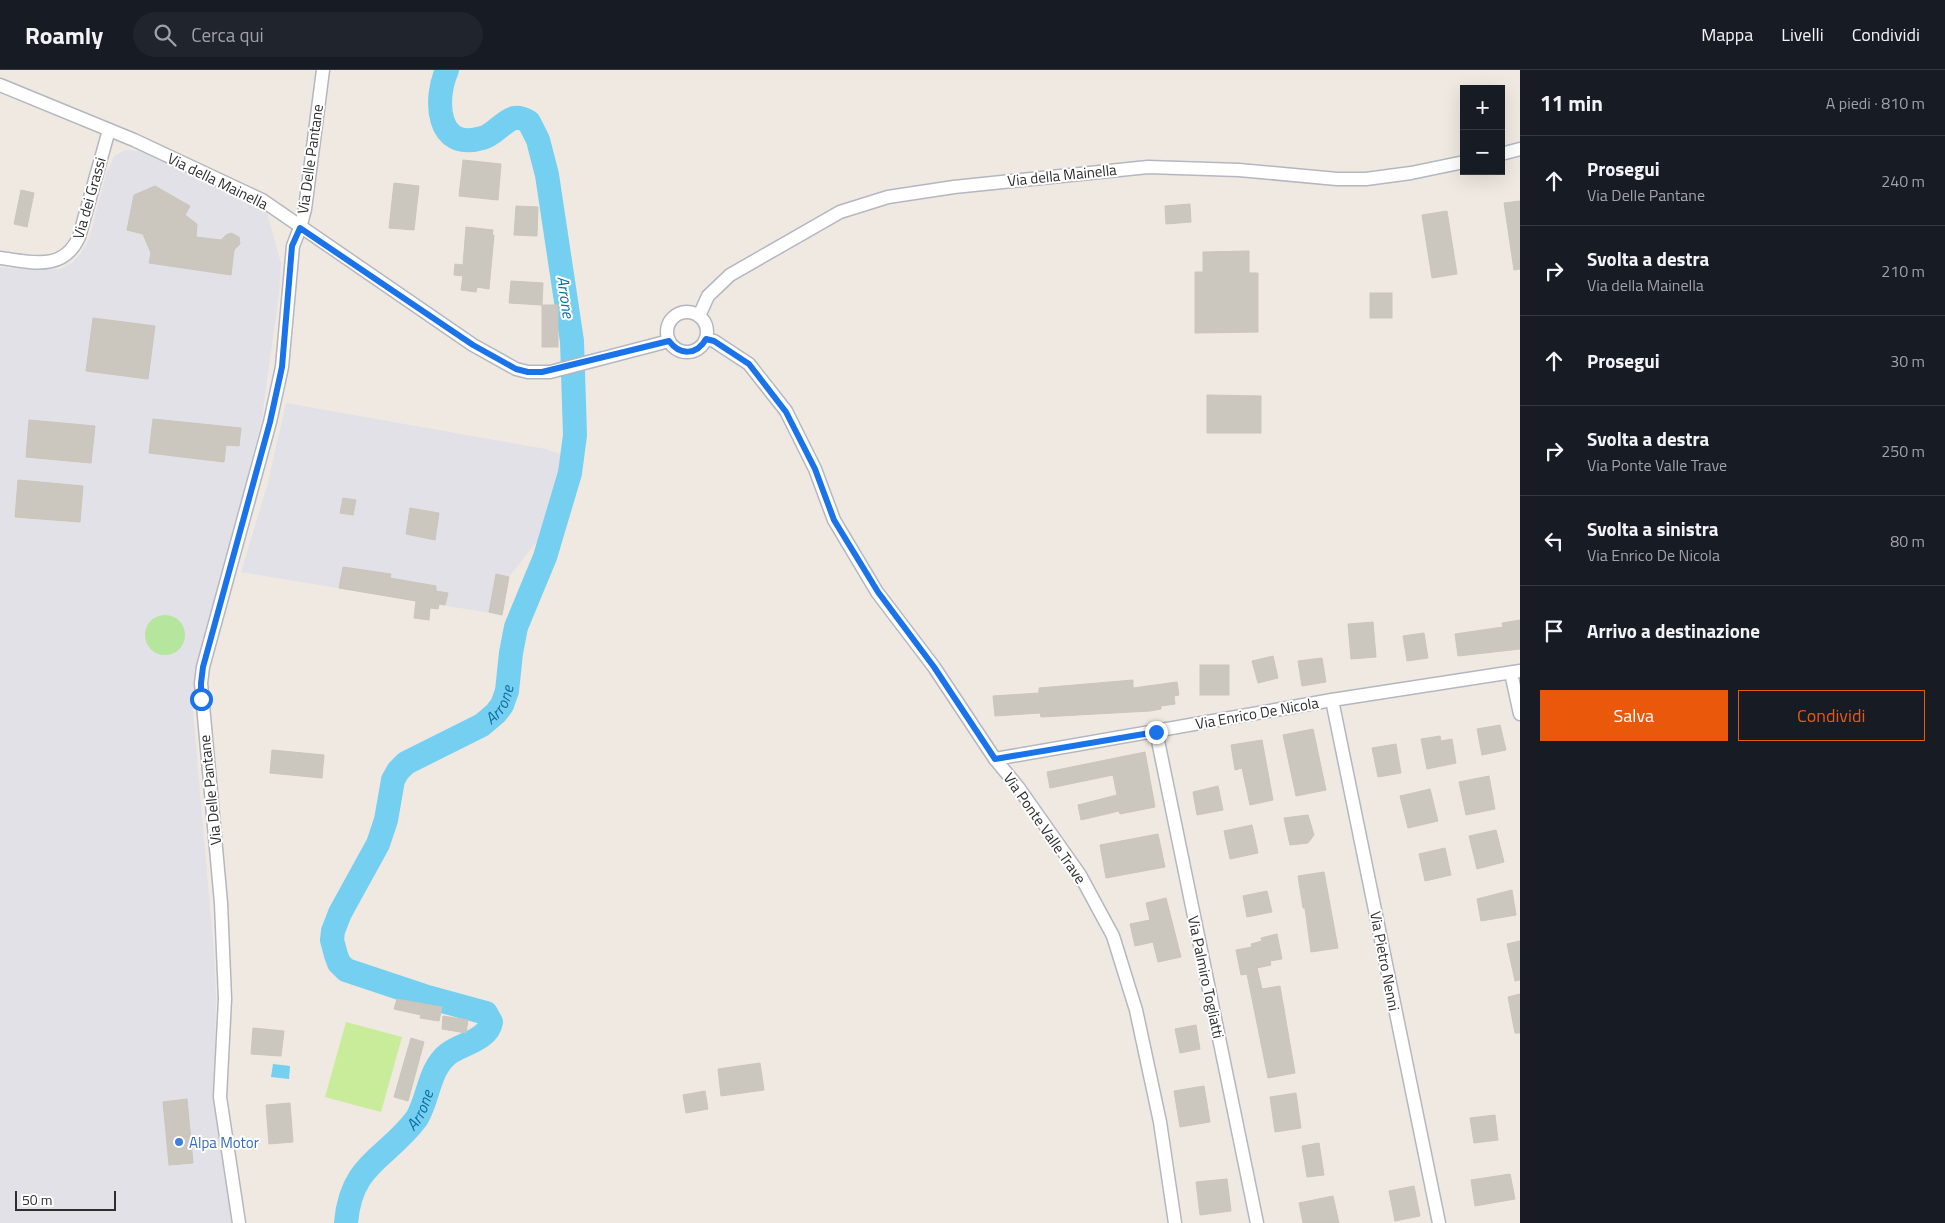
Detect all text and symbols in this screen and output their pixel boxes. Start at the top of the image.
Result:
search box [133,12,483,57]
text: Roamly [25,17,103,53]
text: Cerca qui [191,20,264,49]
icon: search [151,21,179,49]
text: Mappa [1701,21,1753,48]
text: Livelli [1781,21,1824,48]
text: Condividi [1852,21,1920,48]
map controls [1460,85,1505,175]
button: + [1460,85,1505,130]
text: 11 min [1540,87,1603,119]
text: A piedi · 810 m [1826,91,1925,115]
street label: Via Delle Pantane [291,103,329,215]
button: − [1460,130,1505,175]
street label: Via della Mainella [164,147,273,216]
street label: Via dei Grassi [66,154,112,242]
text: Prosegui [1587,154,1660,183]
street label: Via della Mainella [1006,158,1118,192]
icon: ahead [1540,167,1568,195]
text: 240 m [1881,169,1925,193]
text: Via Delle Pantane [1587,183,1705,207]
text: Svolta a destra [1587,244,1709,273]
icon: right [1540,257,1568,285]
text: 210 m [1881,259,1925,283]
text: Via della Mainella [1587,273,1704,297]
water label: Arrone [551,275,581,321]
text: Prosegui [1587,346,1660,375]
icon: ahead [1540,347,1568,375]
text: 30 m [1890,349,1925,373]
text: Svolta a destra [1587,424,1709,453]
icon: right [1540,437,1568,465]
text: 250 m [1881,439,1925,463]
text: Via Ponte Valle Trave [1587,453,1727,477]
text: Svolta a sinistra [1587,514,1718,543]
icon: left [1540,527,1568,555]
text: 80 m [1890,529,1925,553]
text: Via Enrico De Nicola [1587,543,1720,567]
text: Arrivo a destinazione [1587,616,1760,645]
icon: arrive [1540,617,1568,645]
water label: Arrone [479,683,520,730]
route start [190,688,213,711]
button: Salva [1540,690,1728,741]
button: Condividi [1738,690,1925,741]
street label: Via Enrico De Nicola [1194,691,1321,735]
route end [1145,721,1168,744]
street label: Via Delle Pantane [193,734,227,846]
street label: Via Ponte Valle Trave [998,768,1092,888]
street label: Via Pietro Nenni [1364,909,1406,1013]
street label: Via Palmiro Togliatti [1182,913,1230,1041]
water label: Arrone [400,1085,440,1136]
place label: Alpa Motor [189,1131,259,1154]
marker: Alpa Motor [173,1136,185,1148]
scale bar [15,1188,116,1211]
text: 50 m [22,1189,52,1210]

